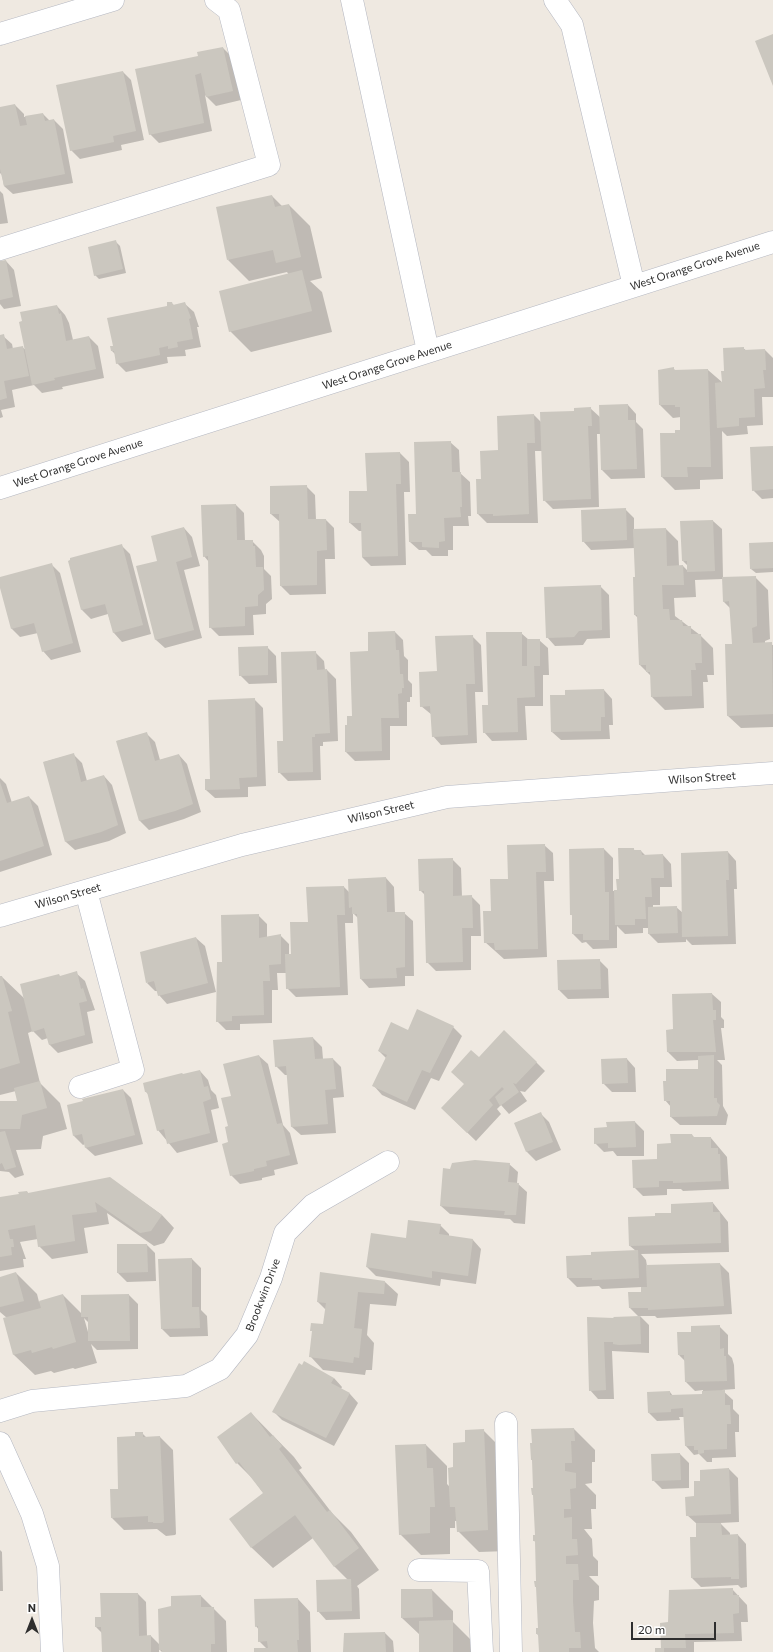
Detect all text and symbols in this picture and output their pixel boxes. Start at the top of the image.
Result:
street label: West Orange Grove Avenue [628,239,762,293]
street label: West Orange Grove Avenue [320,338,454,392]
street label: West Orange Grove Avenue [11,436,145,490]
street label: Wilson Street [668,769,736,787]
street label: Wilson Street [346,798,416,826]
street label: Wilson Street [34,880,102,912]
street label: Brookwin Drive [243,1257,283,1333]
north arrow [12,1600,52,1640]
text: N [28,1601,36,1614]
scale bar [633,1614,718,1640]
text: 20 m [638,1622,665,1636]

